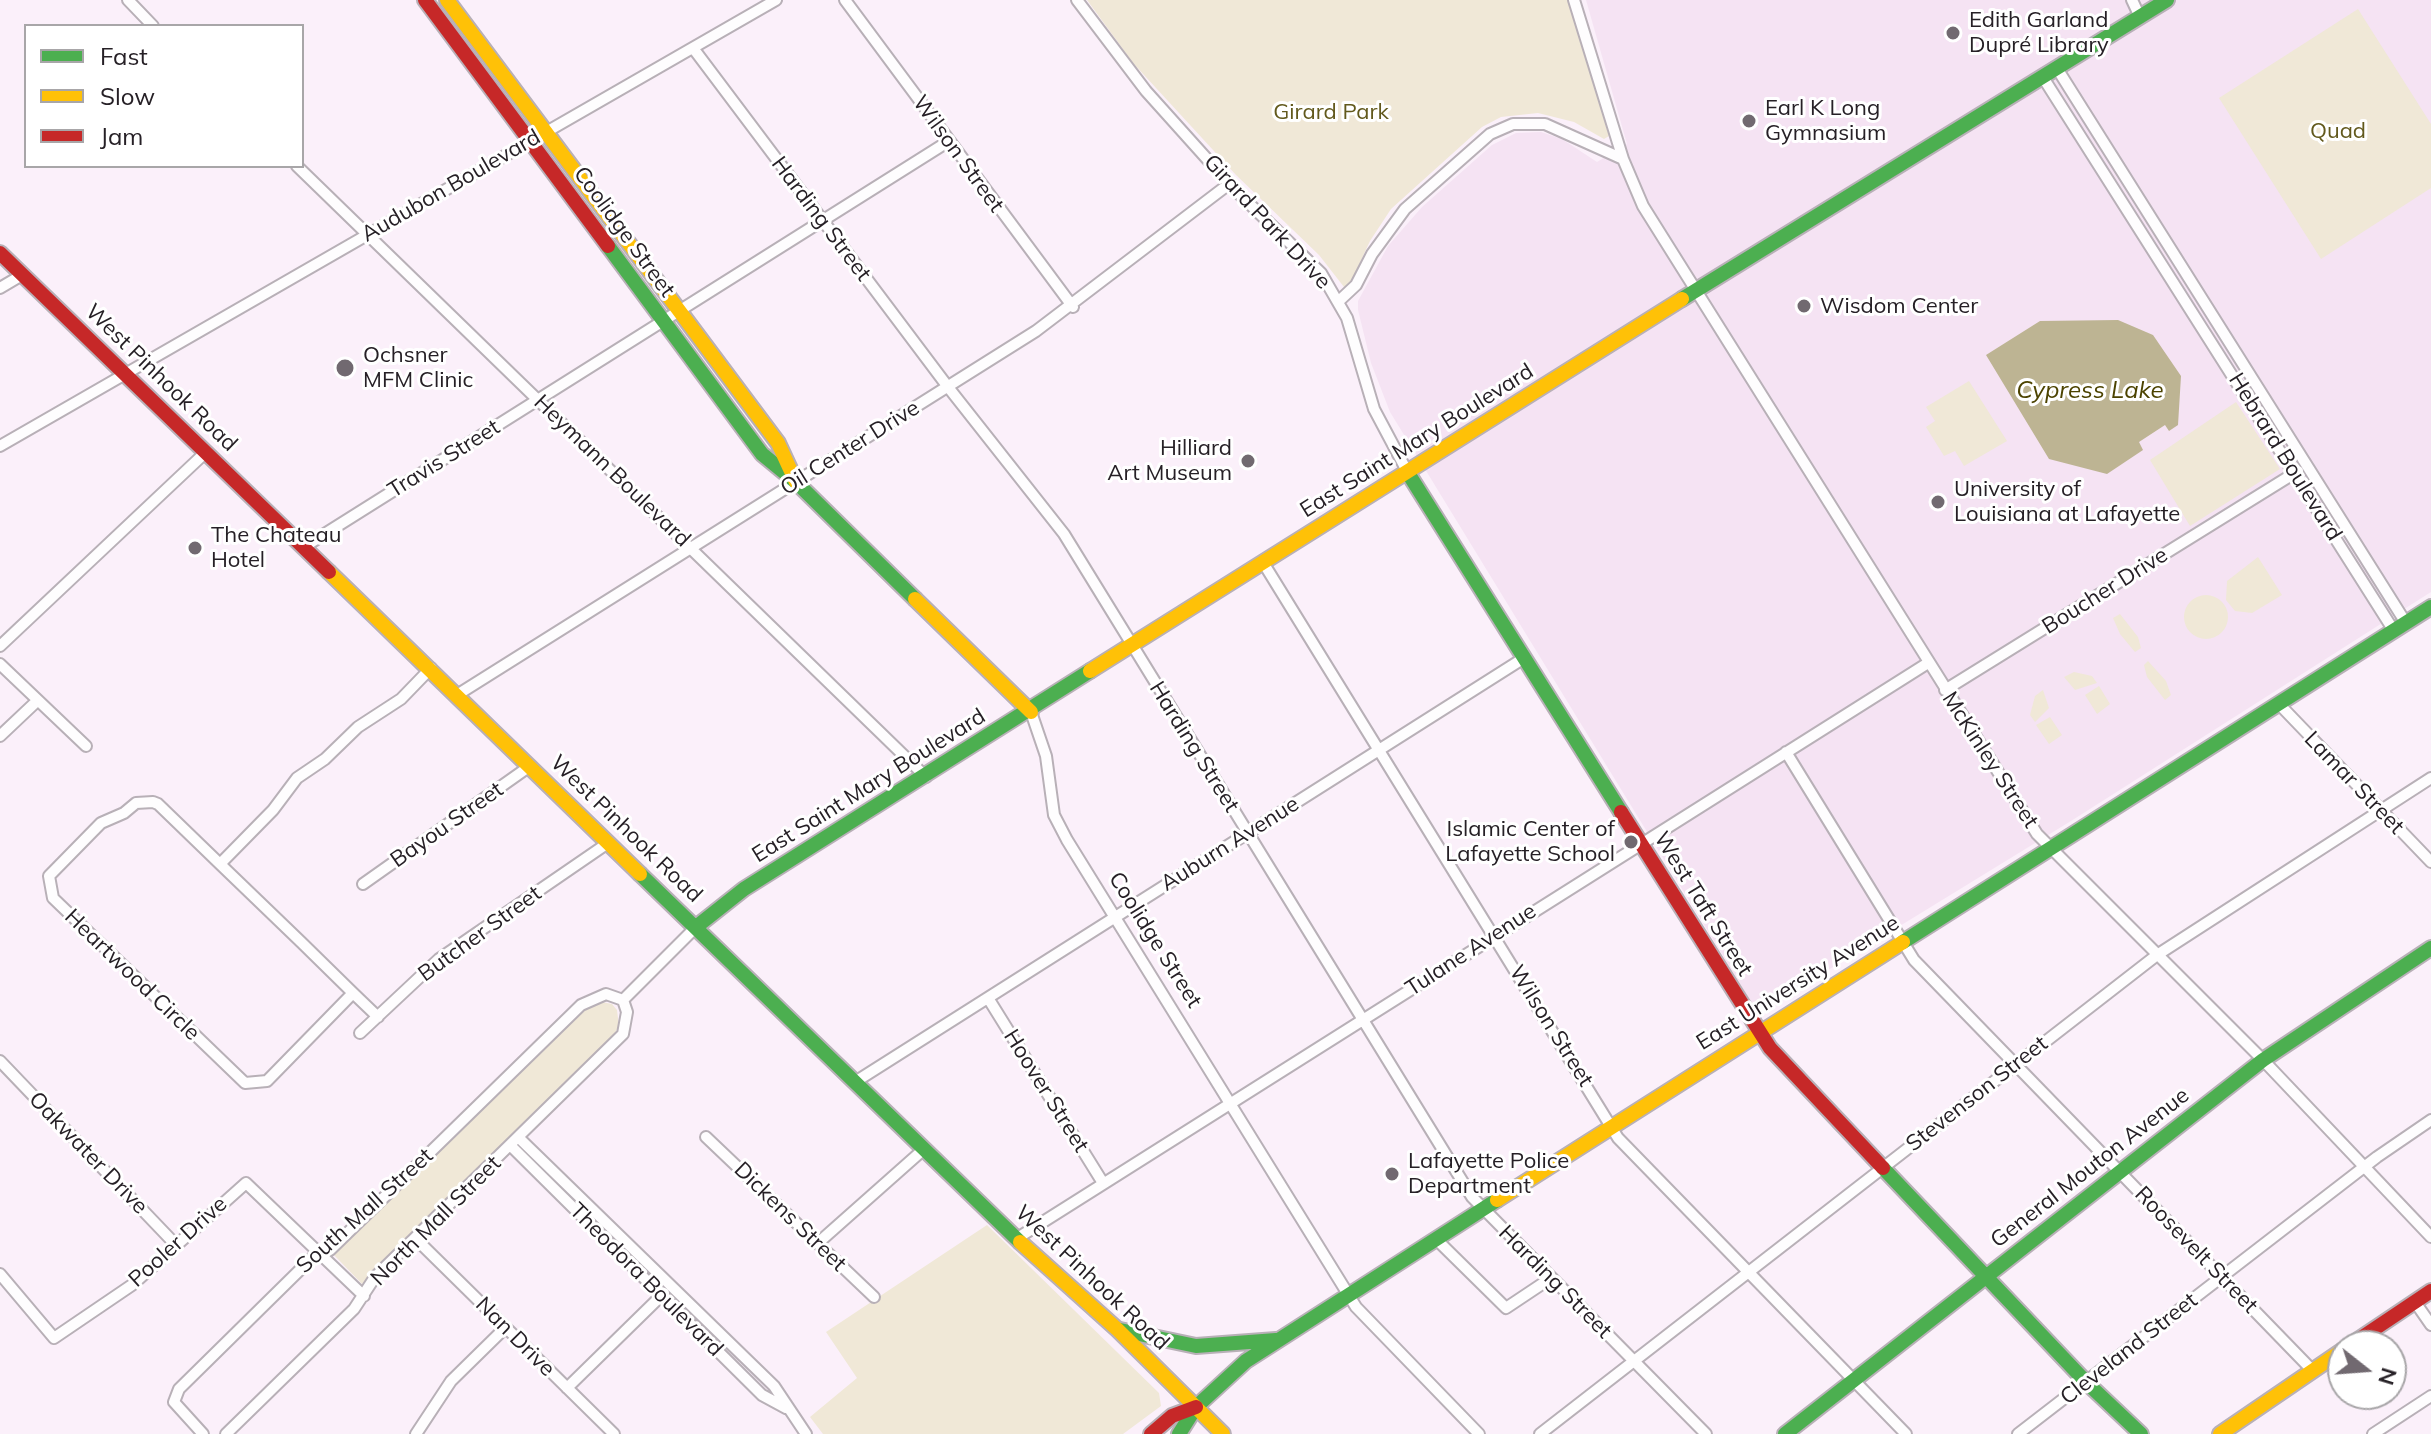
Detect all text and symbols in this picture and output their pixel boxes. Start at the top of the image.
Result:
place label: Edith Garland Dupré Library [1969,7,2109,58]
legend [24,24,304,168]
marker: Edith Garland Dupré Library [1944,24,1962,42]
text: Fast [100,41,148,71]
text: Slow [100,81,155,111]
street label: Wilson Street [907,90,1009,218]
place label: Earl K Long Gymnasium [1765,95,1886,146]
park label: Girard Park [1273,99,1389,125]
marker: Earl K Long Gymnasium [1740,112,1758,130]
park label: Quad [2310,118,2366,144]
text: Jam [100,121,143,151]
street label: Audubon Boulevard [357,124,545,248]
street label: Girard Park Drive [1198,149,1336,295]
street label: Harding Street [766,152,876,286]
street label: Coolidge Street [568,162,680,302]
place label: Wisdom Center [1820,293,1978,319]
marker: Wisdom Center [1795,297,1813,315]
street label: West Pinhook Road [80,299,242,457]
place label: Ochsner MFM Clinic [363,342,473,394]
marker: Ochsner MFM Clinic [334,357,356,379]
street label: East Saint Mary Boulevard [1296,358,1538,524]
street label: Hebrard Boulevard [2223,368,2347,546]
water label: Cypress Lake [2016,377,2164,405]
street label: Heymann Boulevard [528,389,696,553]
street label: Oil Center Drive [776,395,924,501]
street label: Travis Street [383,414,505,504]
place label: Hilliard Art Museum [1107,435,1232,486]
marker: Hilliard Art Museum [1239,452,1257,470]
place label: University of Louisiana at Lafayette [1954,476,2180,528]
marker: University of Louisiana at Lafayette [1929,493,1947,511]
place label: The Chateau Hotel [211,522,341,574]
marker: The Chateau Hotel [186,539,204,557]
street label: Boucher Drive [2037,542,2173,640]
street label: Harding Street [1143,677,1245,817]
street label: McKinley Street [1936,687,2044,833]
street label: East Saint Mary Boulevard [748,703,990,869]
street label: Lamar Street [2299,726,2409,840]
street label: West Pinhook Road [545,750,707,908]
street label: Bayou Street [386,777,508,873]
street label: Auburn Avenue [1156,791,1304,897]
place label: Islamic Center of Lafayette School [1445,816,1615,868]
street label: West Taft Street [1648,827,1758,981]
marker: Islamic Center of Lafayette School [1622,833,1640,851]
street label: Coolidge Street [1103,867,1207,1013]
street label: Butcher Street [413,881,547,987]
street label: Tulane Avenue [1401,898,1541,1002]
street label: Heartwood Circle [59,904,205,1046]
street label: East University Avenue [1692,910,1904,1056]
street label: Wilson Street [1503,961,1599,1091]
street label: Hoover Street [998,1025,1094,1157]
street label: Stevenson Street [1901,1031,2053,1157]
street label: General Mouton Avenue [1986,1082,2194,1254]
street label: Oakwater Drive [23,1086,153,1220]
street label: South Mall Street [291,1143,439,1279]
place label: Lafayette Police Department [1408,1148,1569,1200]
street label: North Mall Street [365,1150,507,1292]
street label: Dickens Street [728,1157,852,1277]
marker: Lafayette Police Department [1383,1165,1401,1183]
street label: Roosevelt Street [2129,1181,2263,1319]
street label: Pooler Drive [123,1191,233,1293]
street label: Theodora Boulevard [564,1198,728,1362]
street label: West Pinhook Road [1010,1200,1174,1356]
street label: Harding Street [1493,1220,1617,1344]
street label: Cleveland Street [2055,1287,2203,1411]
street label: Nan Drive [470,1292,560,1382]
north arrow [2327,1330,2407,1410]
text: N [2372,1364,2404,1388]

